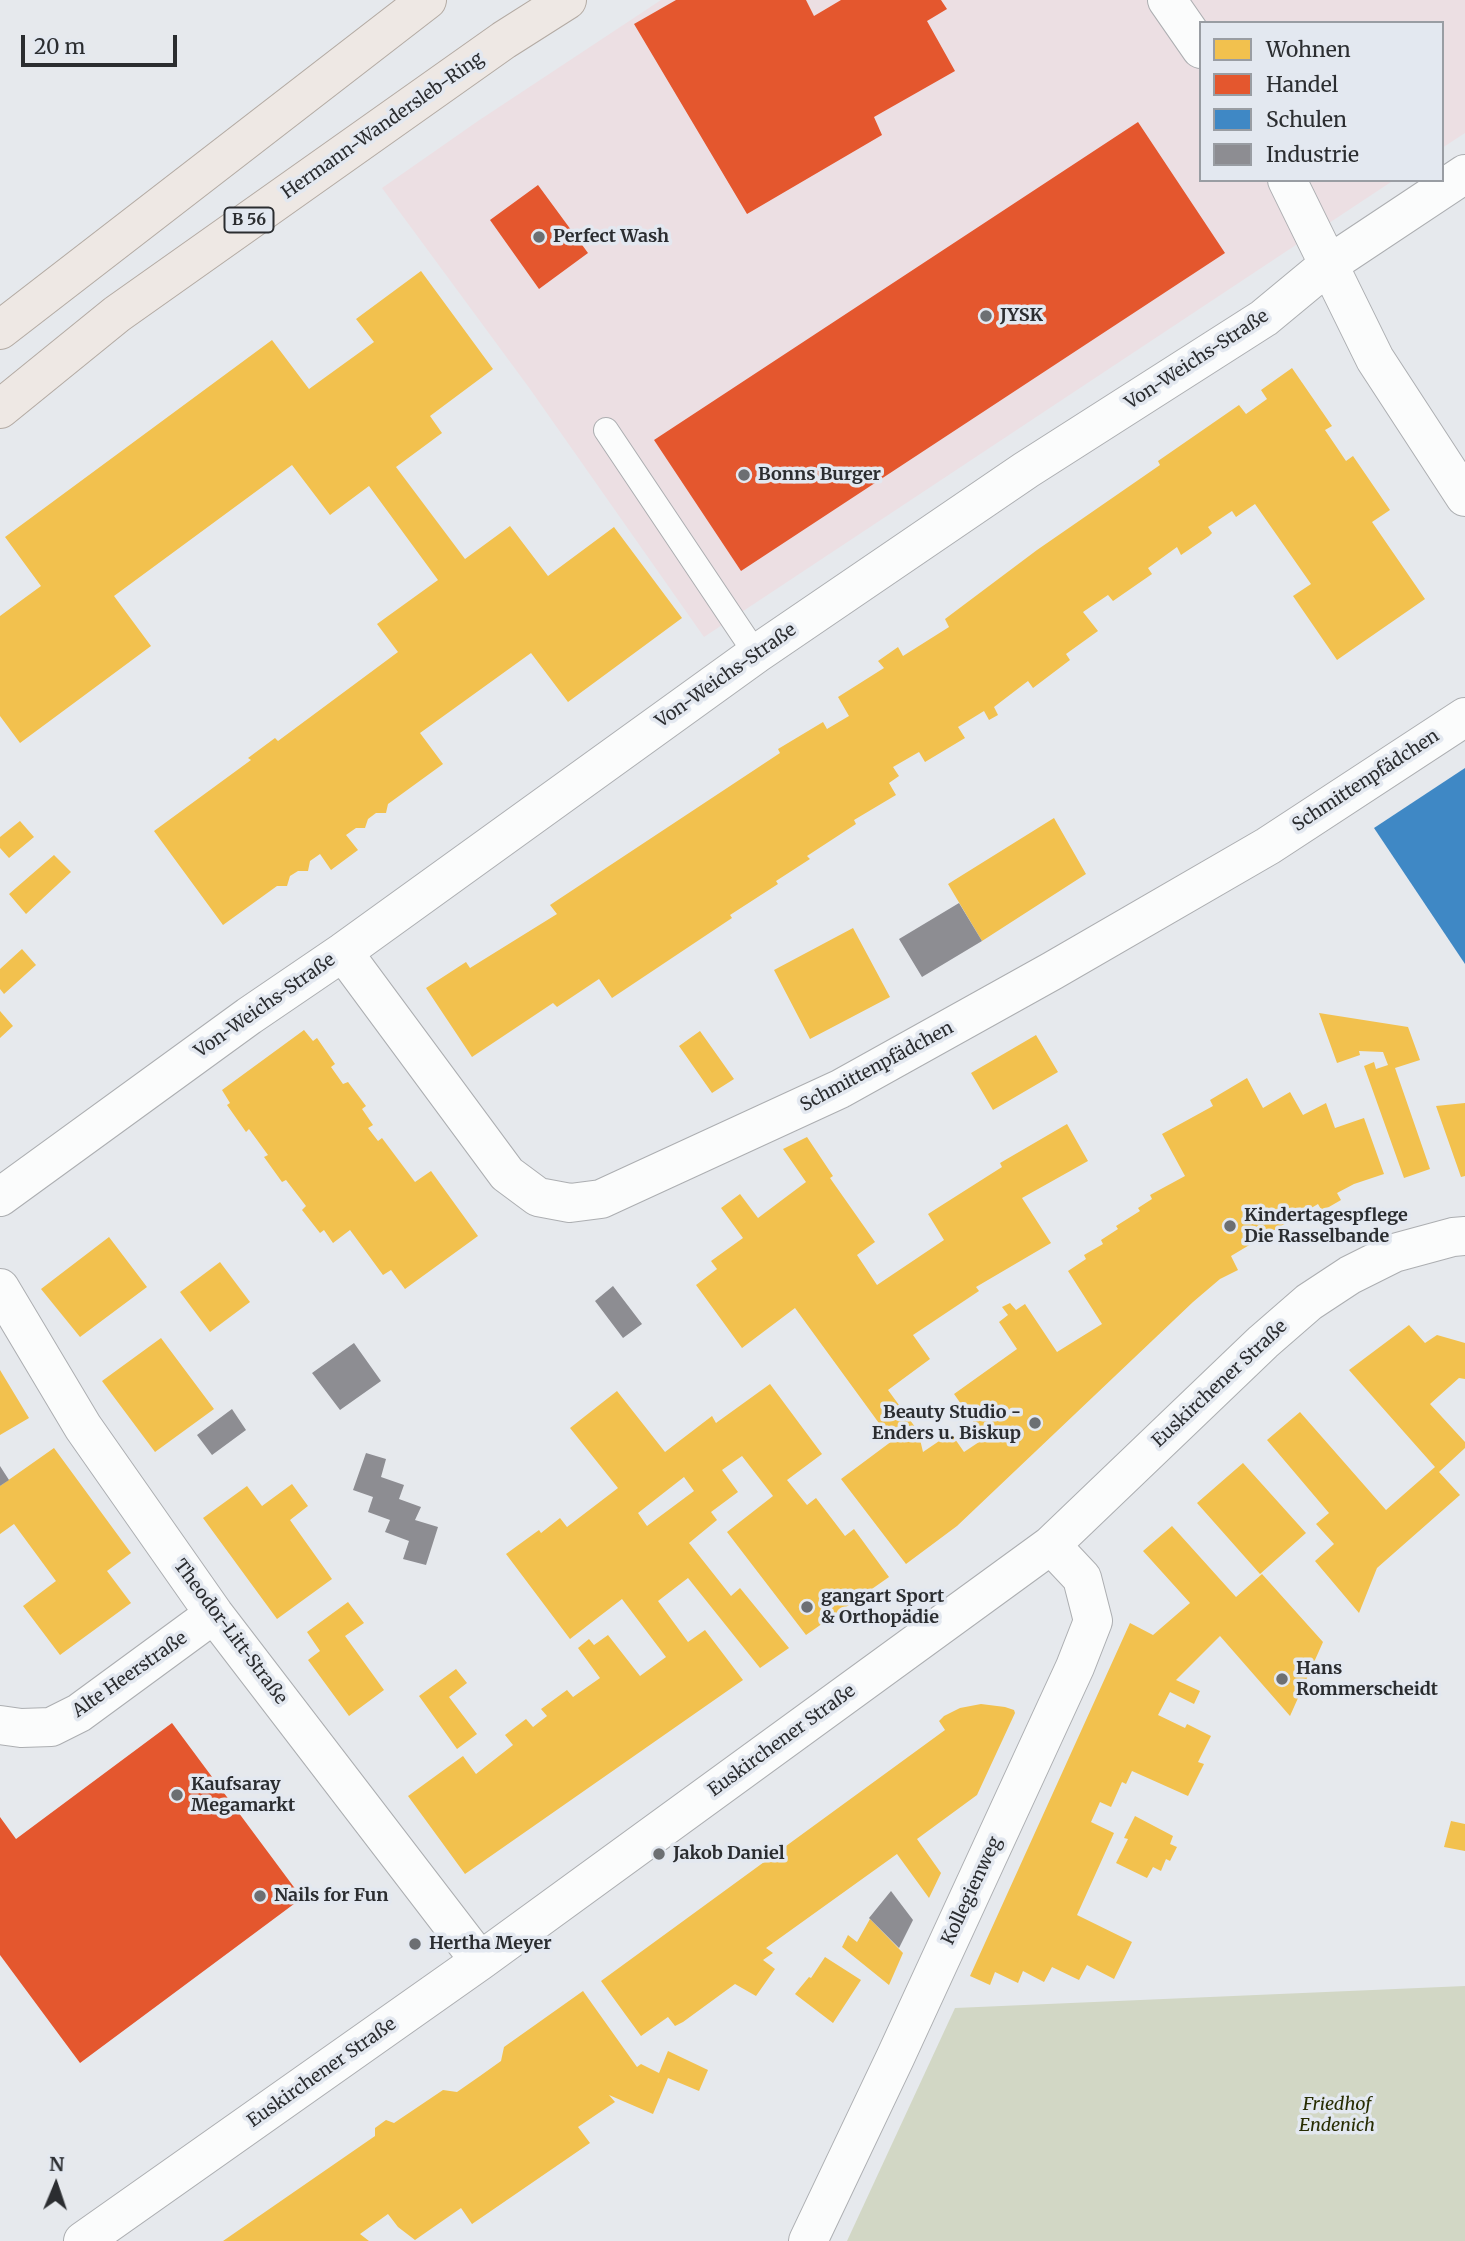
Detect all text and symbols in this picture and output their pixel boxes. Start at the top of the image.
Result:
scale bar [24,21,180,65]
legend [1199,21,1444,182]
text: 20 m [34,33,85,60]
text: Wohnen [1266,36,1351,63]
street label: Hermann-Wandersleb-Ring [278,48,488,204]
text: Handel [1266,71,1338,98]
text: Schulen [1266,106,1347,133]
text: Industrie [1266,141,1359,168]
road number: B 56 [224,208,274,232]
place label: Perfect Wash [553,226,669,248]
marker: Perfect Wash [531,229,547,245]
place label: JYSK [1000,305,1043,327]
street label: Von-Weichs-Straße [1121,306,1273,414]
marker: JYSK [978,308,994,324]
place label: Bonns Burger [758,464,881,486]
marker: Bonns Burger [736,467,752,483]
street label: Von-Weichs-Straße [652,619,800,733]
street label: Schmittenpfädchen [1289,726,1443,836]
street label: Von-Weichs-Straße [191,949,339,1063]
street label: Schmittenpfädchen [797,1017,957,1117]
place label: Kindertagespflege Die Rasselbande [1244,1205,1408,1248]
marker: Kindertagespflege Die Rasselbande [1222,1218,1238,1234]
street label: Euskirchener Straße [1148,1316,1292,1452]
place label: Beauty Studio - Enders u. Biskup [872,1402,1021,1444]
marker: Beauty Studio - Enders u. Biskup [1027,1415,1043,1431]
street label: Theodor-Litt-Straße [169,1555,291,1709]
place label: gangart Sport & Orthopädie [821,1586,944,1628]
marker: gangart Sport & Orthopädie [799,1599,815,1615]
street label: Alte Heerstraße [69,1628,191,1722]
place label: Hans Rommerscheidt [1296,1658,1438,1700]
marker: Hans Rommerscheidt [1274,1671,1290,1687]
street label: Euskirchener Straße [704,1680,860,1802]
place label: Kaufsaray Megamarkt [191,1774,295,1816]
marker: Kaufsaray Megamarkt [169,1787,185,1803]
street label: Kollegienweg [938,1834,1006,1948]
place label: Jakob Daniel [673,1843,785,1865]
marker: Jakob Daniel [651,1846,667,1862]
place label: Nails for Fun [274,1885,388,1907]
marker: Nails for Fun [252,1888,268,1904]
place label: Hertha Meyer [429,1933,552,1955]
marker: Hertha Meyer [407,1936,423,1952]
street label: Euskirchener Straße [244,2014,400,2132]
park label: Friedhof Endenich [1299,2094,1375,2136]
north arrow [21,2150,91,2220]
text: N [49,2152,65,2176]

